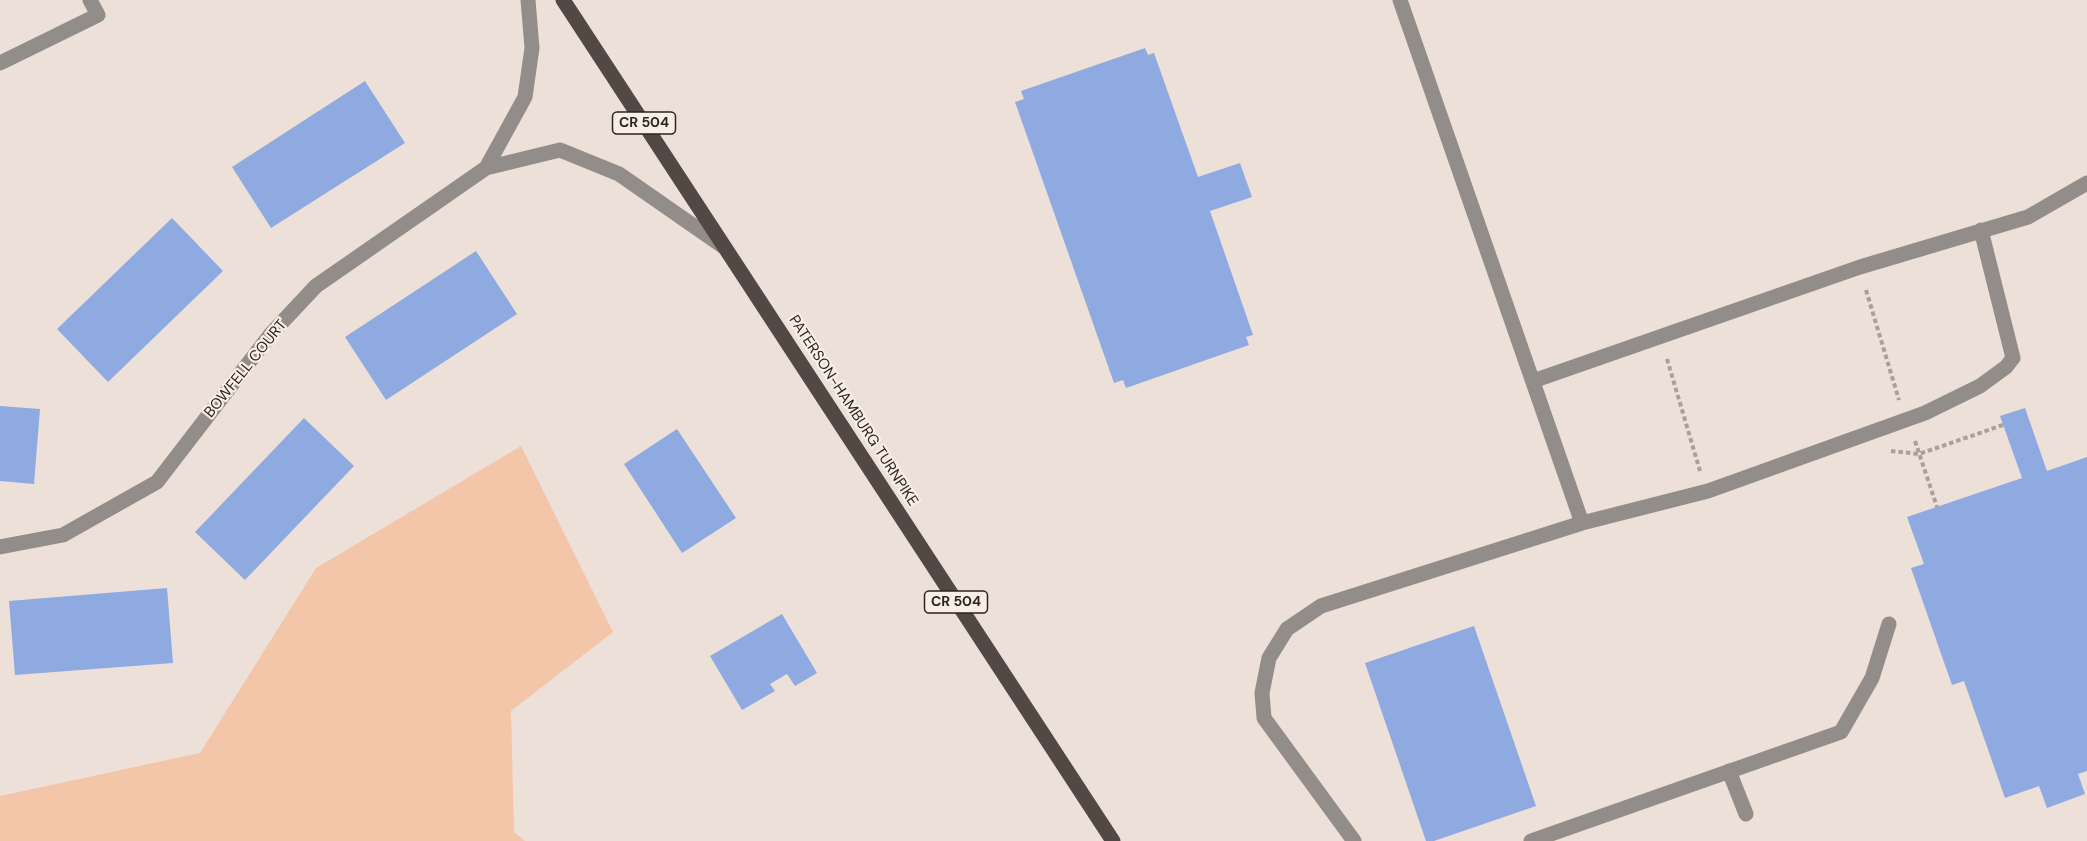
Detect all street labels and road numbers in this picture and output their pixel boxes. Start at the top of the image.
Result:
road number: CR 504 [612,112,676,134]
street label: PATERSON-HAMBURG TURNPIKE [785,312,921,510]
street label: BOWFELL COURT [201,316,291,422]
road number: CR 504 [924,591,988,613]

